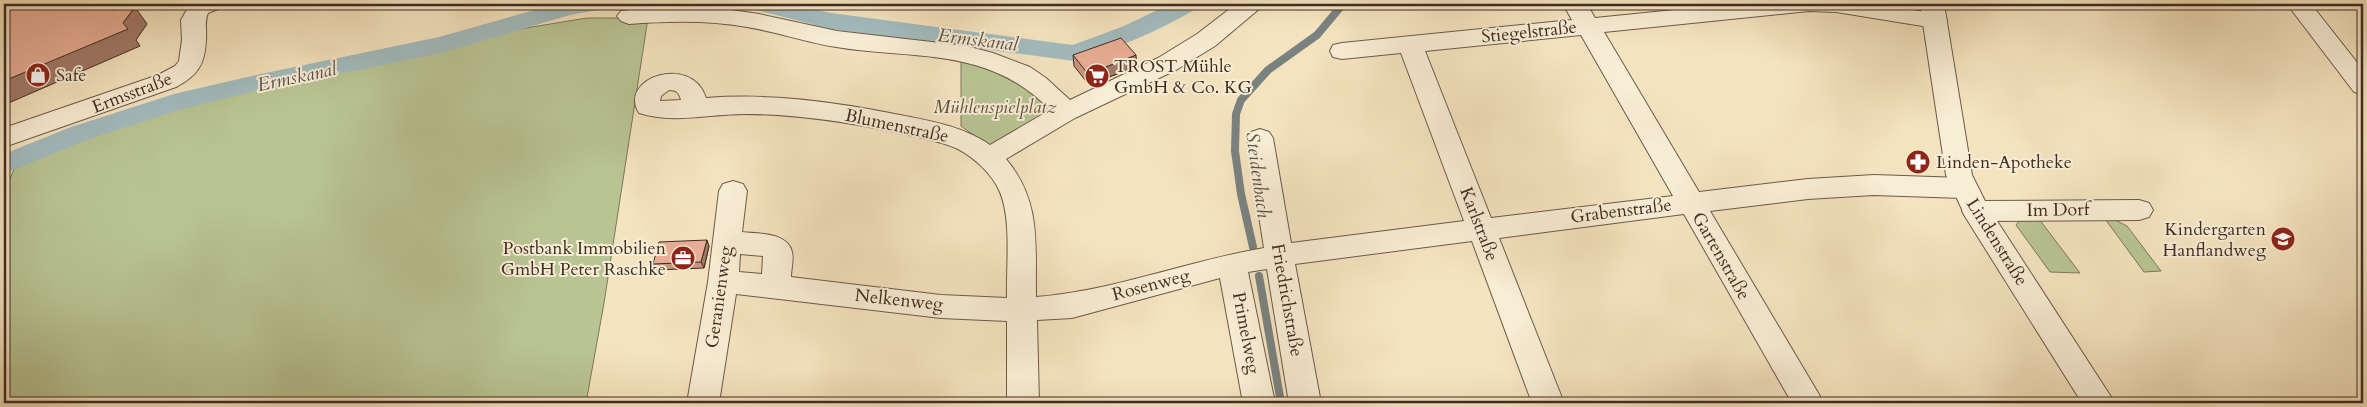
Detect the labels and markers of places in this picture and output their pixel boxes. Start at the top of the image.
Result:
place label: TROST Mühle GmbH & Co. KG [1114,54,1252,100]
shop icon: Safe [25,62,51,88]
place label: Safe [56,63,86,88]
supermarket icon: TROST Mühle GmbH & Co. KG [1084,63,1110,89]
pharmacy icon: Linden-Apotheke [1905,149,1931,175]
place label: Linden-Apotheke [1936,150,2072,175]
place label: Kindergarten Hanflandweg [2162,217,2267,263]
school or university icon: Kindergarten Hanflandweg [2270,226,2296,252]
place label: Postbank Immobilien GmbH Peter Raschke [501,236,667,282]
office icon: Postbank Immobilien GmbH Peter Raschke [670,245,696,271]

